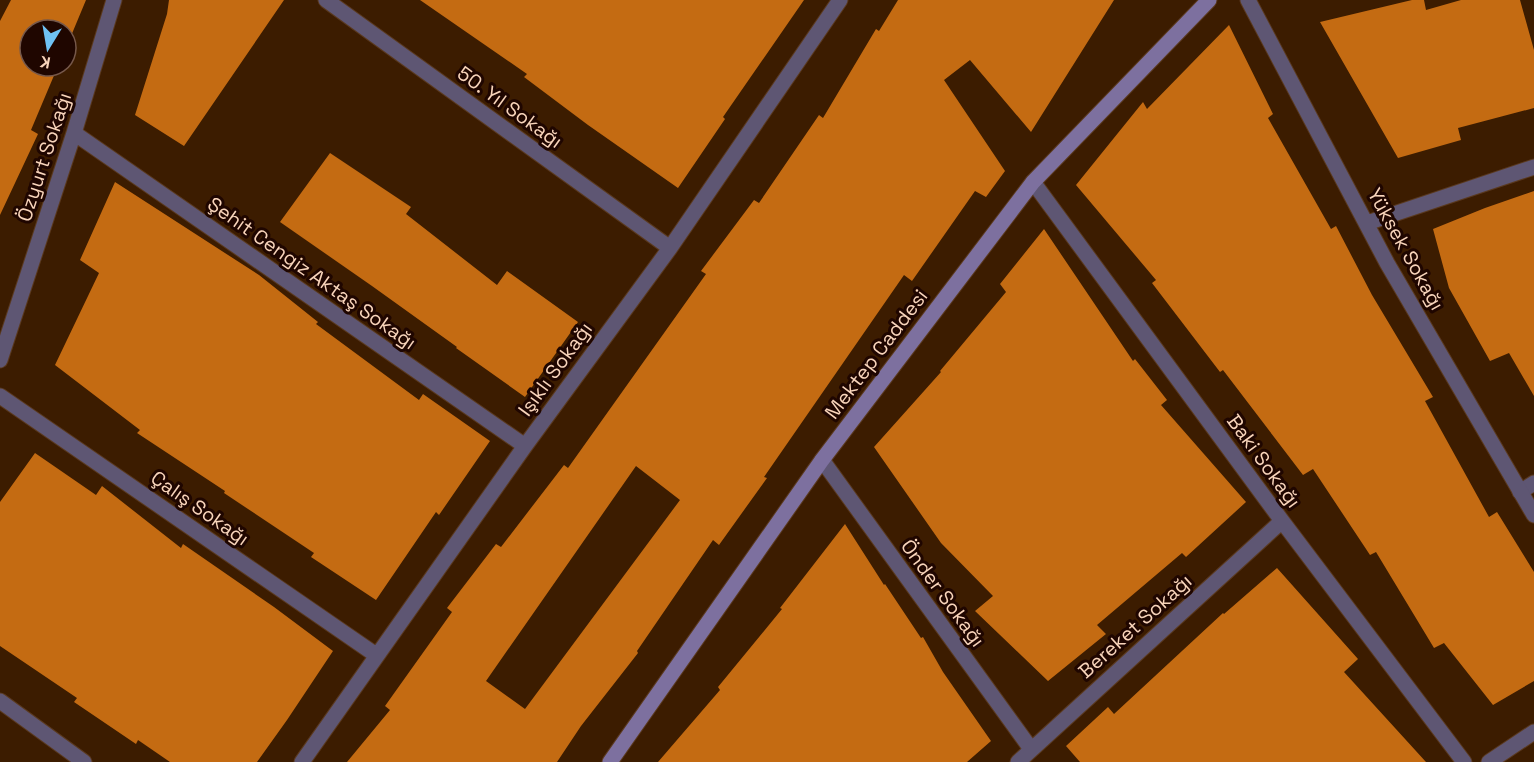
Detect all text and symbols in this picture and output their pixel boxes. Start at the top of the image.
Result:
north arrow [18,18,78,78]
text: K [38,51,52,73]
street label: 50. Yıl Sokağı [452,60,568,154]
street label: Özyurt Sokağı [11,89,77,225]
street label: Yüksek Sokağı [1362,183,1450,315]
street label: Şehit Cengiz Aktaş Sokağı [202,191,422,355]
street label: Mektep Caddesi [819,284,933,424]
street label: Işıklı Sokağı [512,317,598,421]
street label: Baki Sokağı [1221,409,1307,513]
street label: Çalış Sokağı [146,465,254,551]
street label: Önder Sokağı [895,534,991,652]
street label: Bereket Sokağı [1073,568,1197,684]

